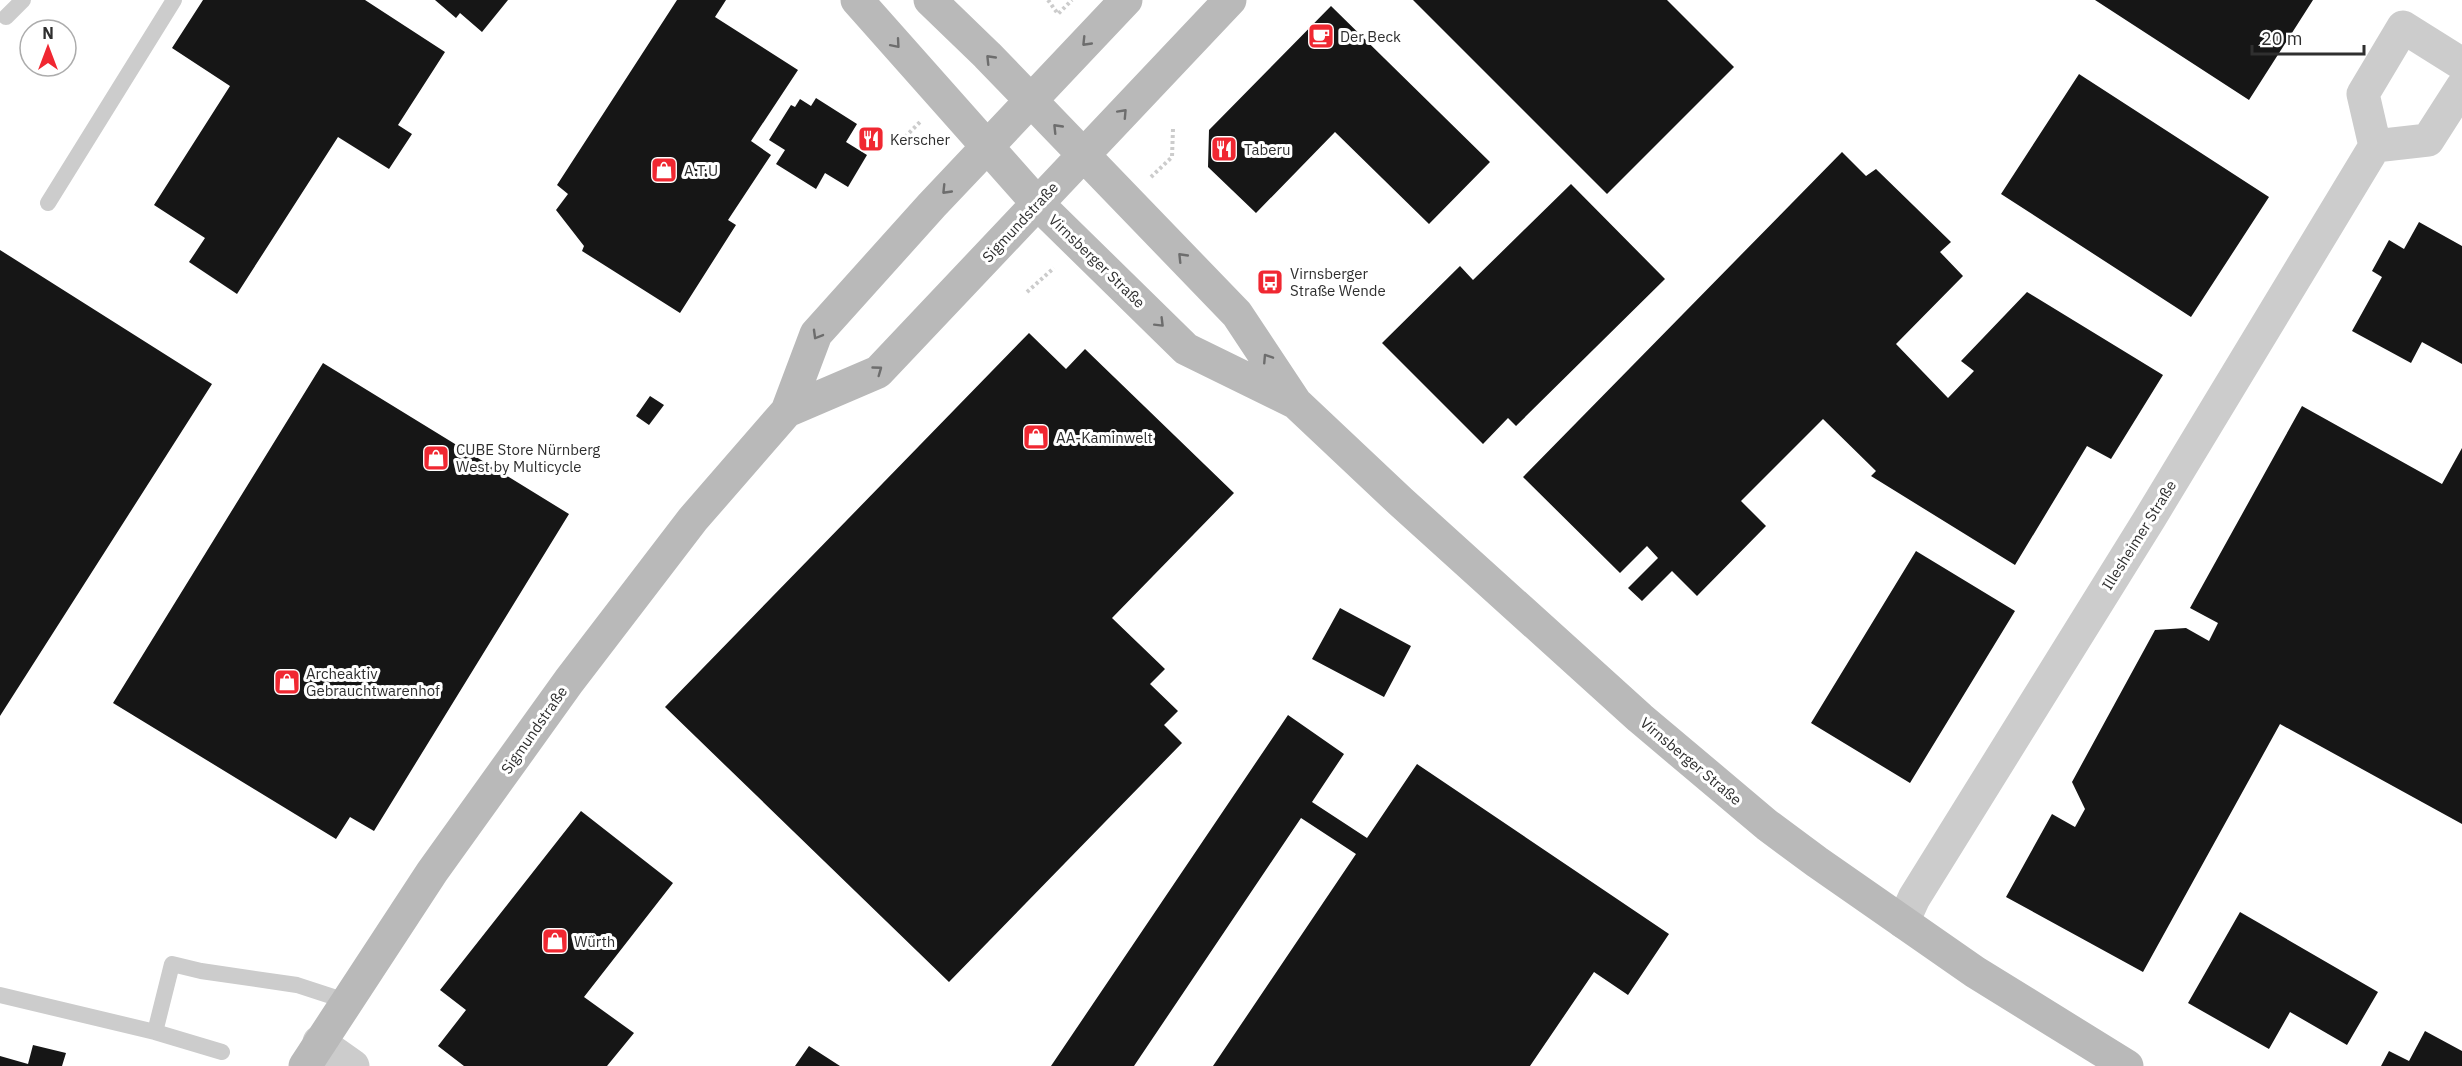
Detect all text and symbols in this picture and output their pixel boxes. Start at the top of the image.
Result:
north arrow [18,18,78,78]
scale bar [2252,18,2364,56]
cafe icon: Der Beck [1306,21,1336,51]
text: N [42,23,54,43]
place label: Der Beck [1340,27,1401,46]
text: 20 m [2261,27,2303,50]
one-way arrow [1082,36,1093,46]
one-way arrow [888,37,899,48]
one-way arrow [986,55,997,66]
one-way arrow [1116,109,1127,119]
restaurant icon: Kerscher [856,124,886,154]
one-way arrow [1053,125,1064,136]
place label: Kerscher [890,130,950,149]
restaurant icon: Taberu [1209,134,1239,164]
place label: Taberu [1244,140,1291,159]
shop icon: A.T.U [649,155,679,185]
place label: A.T.U [684,161,718,180]
street label: Sigmundstraße [978,178,1062,266]
one-way arrow [943,182,954,193]
street label: Virnsberger Straße [1045,210,1149,312]
one-way arrow [1178,254,1189,264]
place label: Virnsberger Straße Wende [1290,264,1386,300]
bus stop icon: Virnsberger Straße Wende [1255,267,1285,297]
one-way arrow [1153,316,1164,327]
one-way arrow [813,329,824,339]
one-way arrow [1263,354,1274,365]
one-way arrow [871,366,882,377]
shop icon: AA-Kaminwelt [1021,422,1051,452]
place label: AA-Kaminwelt [1056,428,1153,447]
place label: CUBE Store Nürnberg West by Multicycle [456,440,600,476]
shop icon: CUBE Store Nürnberg West by Multicycle [421,443,451,473]
street label: Illesheimer Straße [2098,477,2180,593]
place label: Archeaktiv Gebrauchtwarenhof [306,664,440,700]
shop icon: Archeaktiv Gebrauchtwarenhof [272,667,302,697]
street label: Sigmundstraße [497,682,571,778]
street label: Virnsberger Straße [1636,713,1746,809]
shop icon: Würth [540,926,570,956]
place label: Würth [574,932,615,951]

